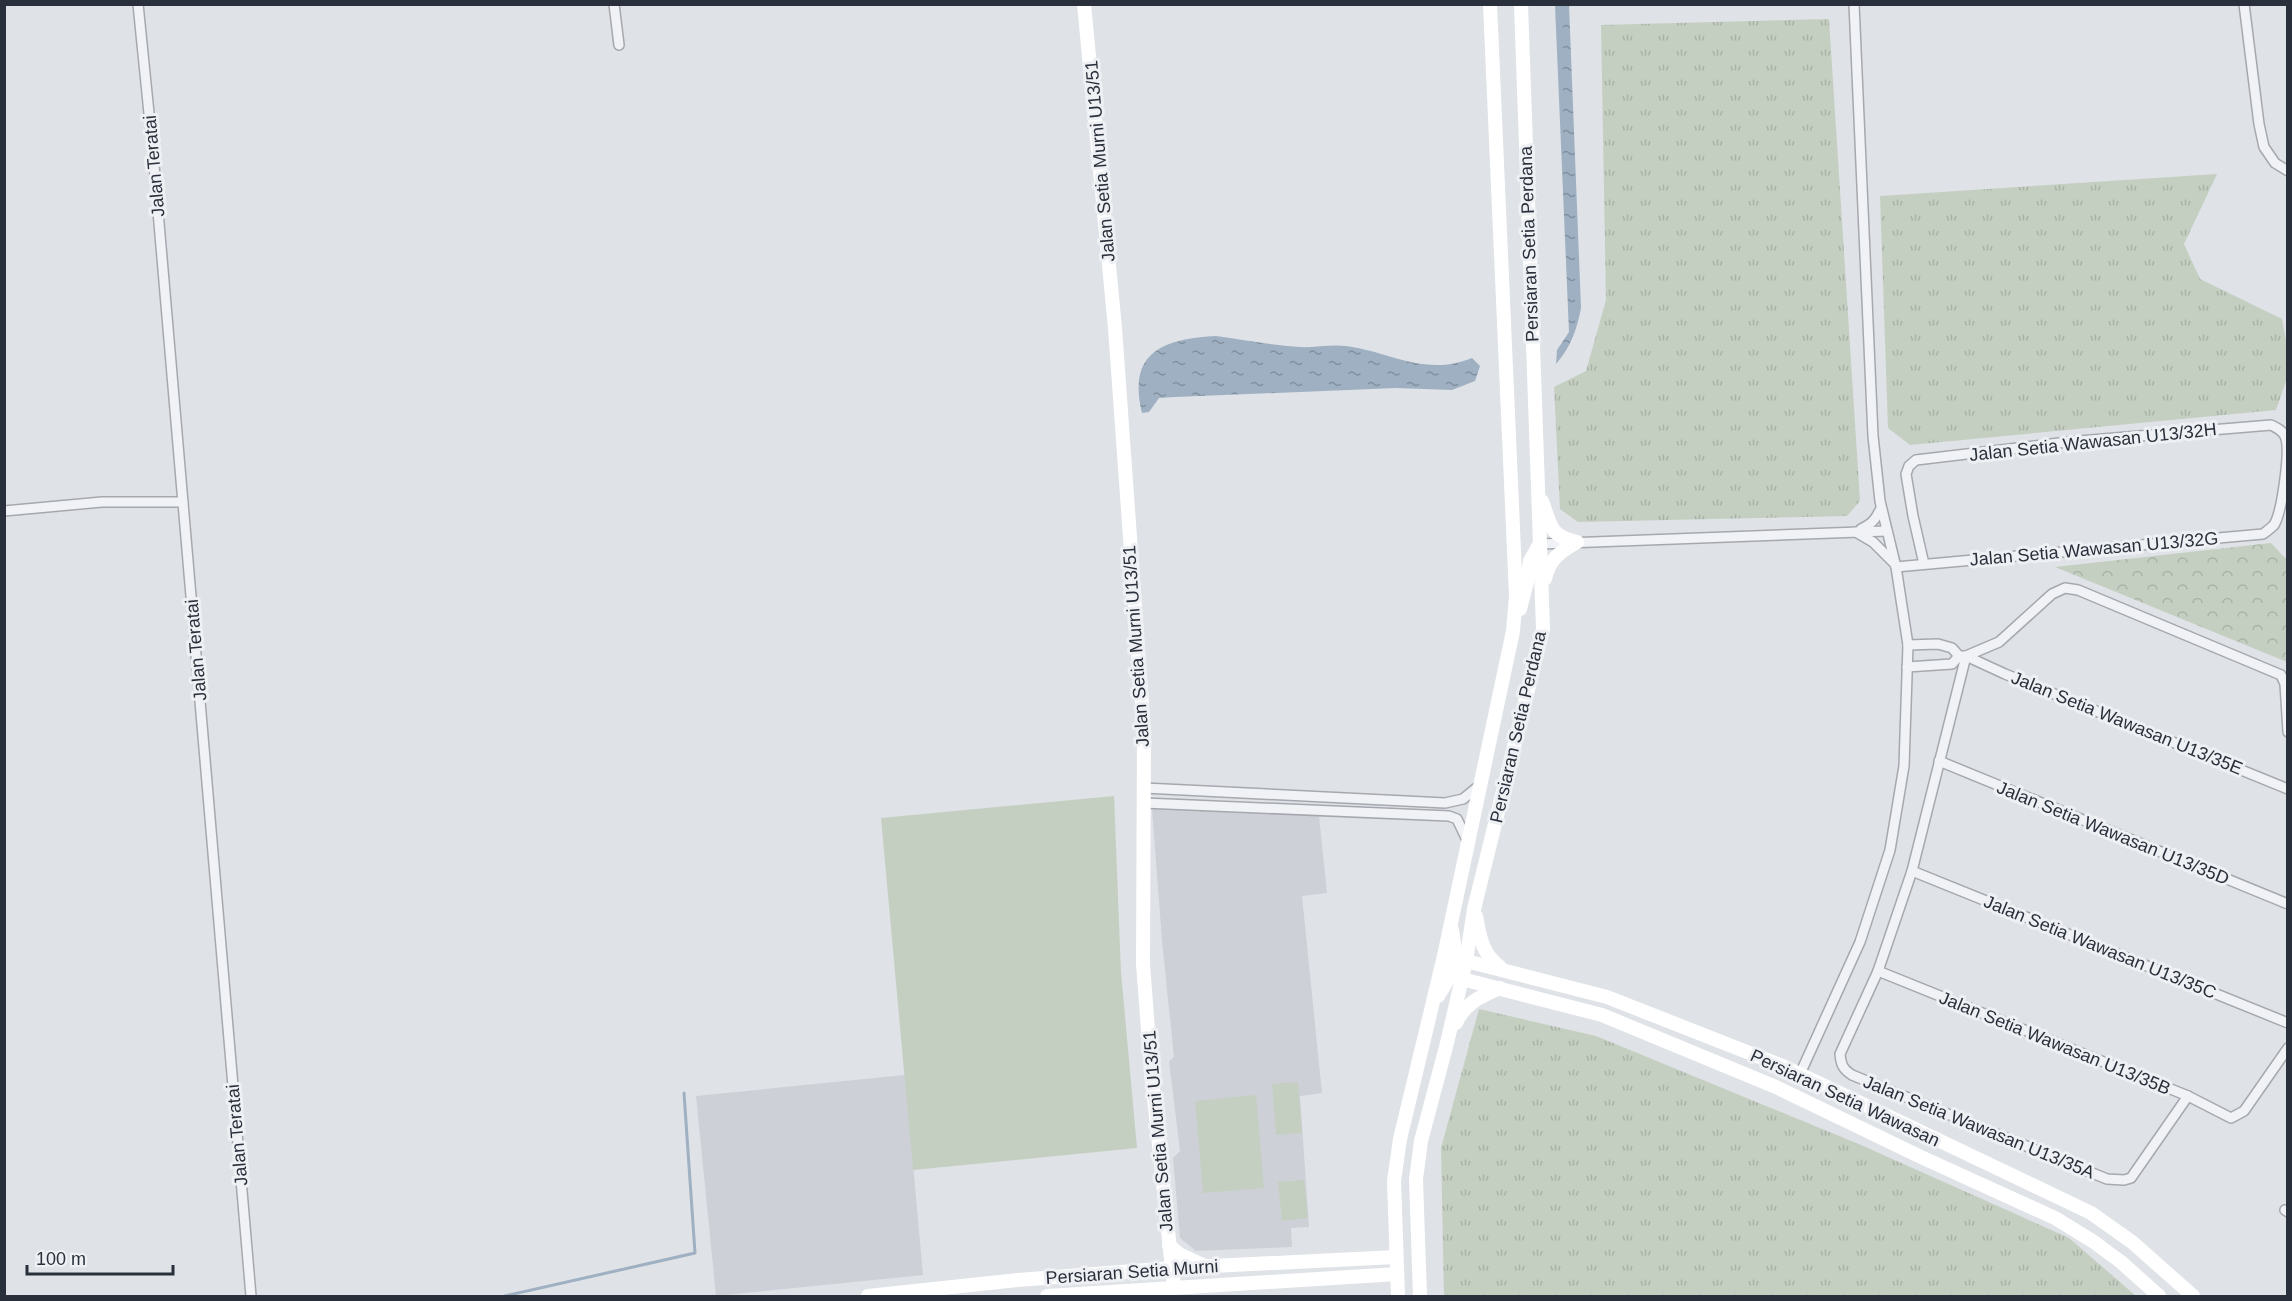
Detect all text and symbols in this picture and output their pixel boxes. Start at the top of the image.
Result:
street label: Jalan Setia Murni U13/51 [1081,59,1119,263]
street label: Jalan Teratai [140,114,168,218]
street label: Persiaran Setia Perdana [1516,145,1542,342]
street label: Jalan Setia Wawasan U13/32H [1968,419,2218,465]
street label: Jalan Setia Wawasan U13/32G [1969,528,2219,570]
street label: Jalan Setia Murni U13/51 [1119,544,1153,748]
street label: Jalan Teratai [182,598,210,702]
street label: Persiaran Setia Perdana [1486,628,1550,825]
street label: Jalan Setia Wawasan U13/35E [2009,667,2245,779]
street label: Jalan Setia Wawasan U13/35D [1994,777,2232,889]
street label: Jalan Setia Wawasan U13/35C [1981,891,2219,1003]
street label: Jalan Setia Wawasan U13/35B [1937,987,2173,1099]
street label: Jalan Setia Murni U13/51 [1139,1029,1177,1233]
street label: Persiaran Setia Wawasan [1747,1045,1943,1151]
street label: Jalan Setia Wawasan U13/35A [1861,1071,2097,1183]
street label: Jalan Teratai [223,1083,251,1187]
scale bar [27,1238,172,1276]
text: 100 m [36,1249,86,1269]
street label: Persiaran Setia Murni [1045,1256,1219,1288]

